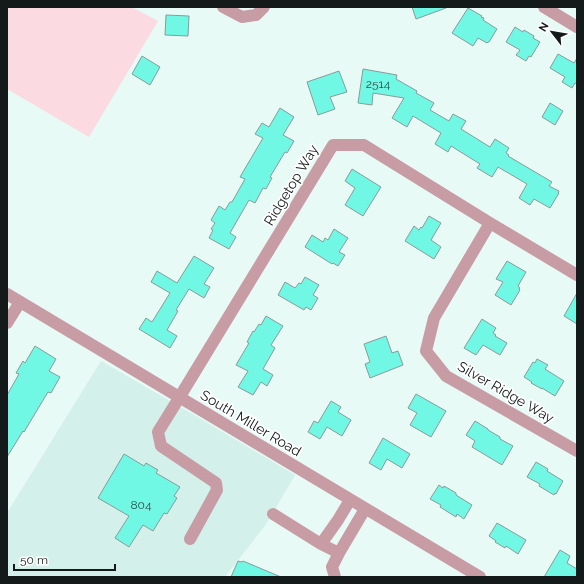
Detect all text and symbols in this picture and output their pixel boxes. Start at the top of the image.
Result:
north arrow [532,12,572,52]
text: N [536,20,552,34]
house number: 2514 [366,77,391,91]
street label: Ridgetop Way [261,141,322,228]
street label: Silver Ridge Way [455,358,557,426]
street label: South Miller Road [198,387,304,459]
house number: 804 [130,498,152,512]
scale bar [14,546,115,572]
text: 50 m [20,553,48,567]

